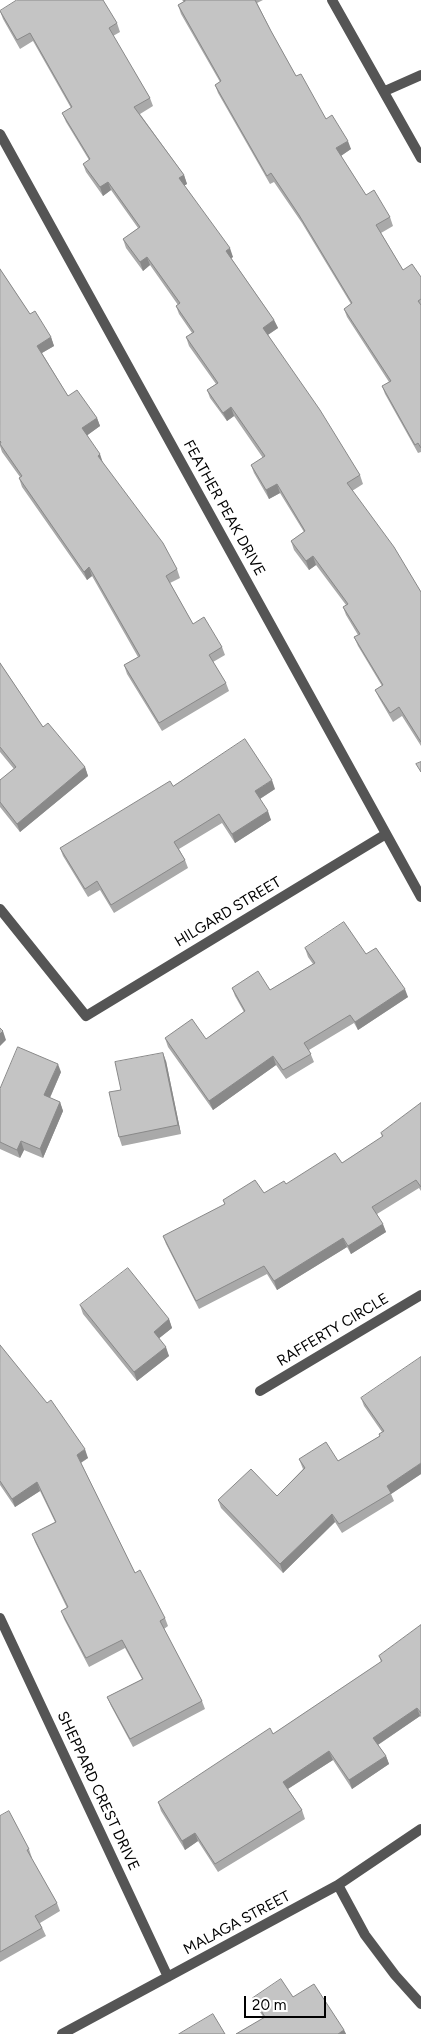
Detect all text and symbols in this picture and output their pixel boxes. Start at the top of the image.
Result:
street label: FEATHER PEAK DRIVE [179,437,269,579]
street label: HILGARD STREET [172,873,284,951]
street label: RAFFERTY CIRCLE [274,1290,392,1370]
street label: SHEPPARD CREST DRIVE [53,1709,143,1873]
street label: MALAGA STREET [180,1887,294,1959]
scale bar [246,1986,328,2018]
text: 20 m [252,1996,286,2014]

